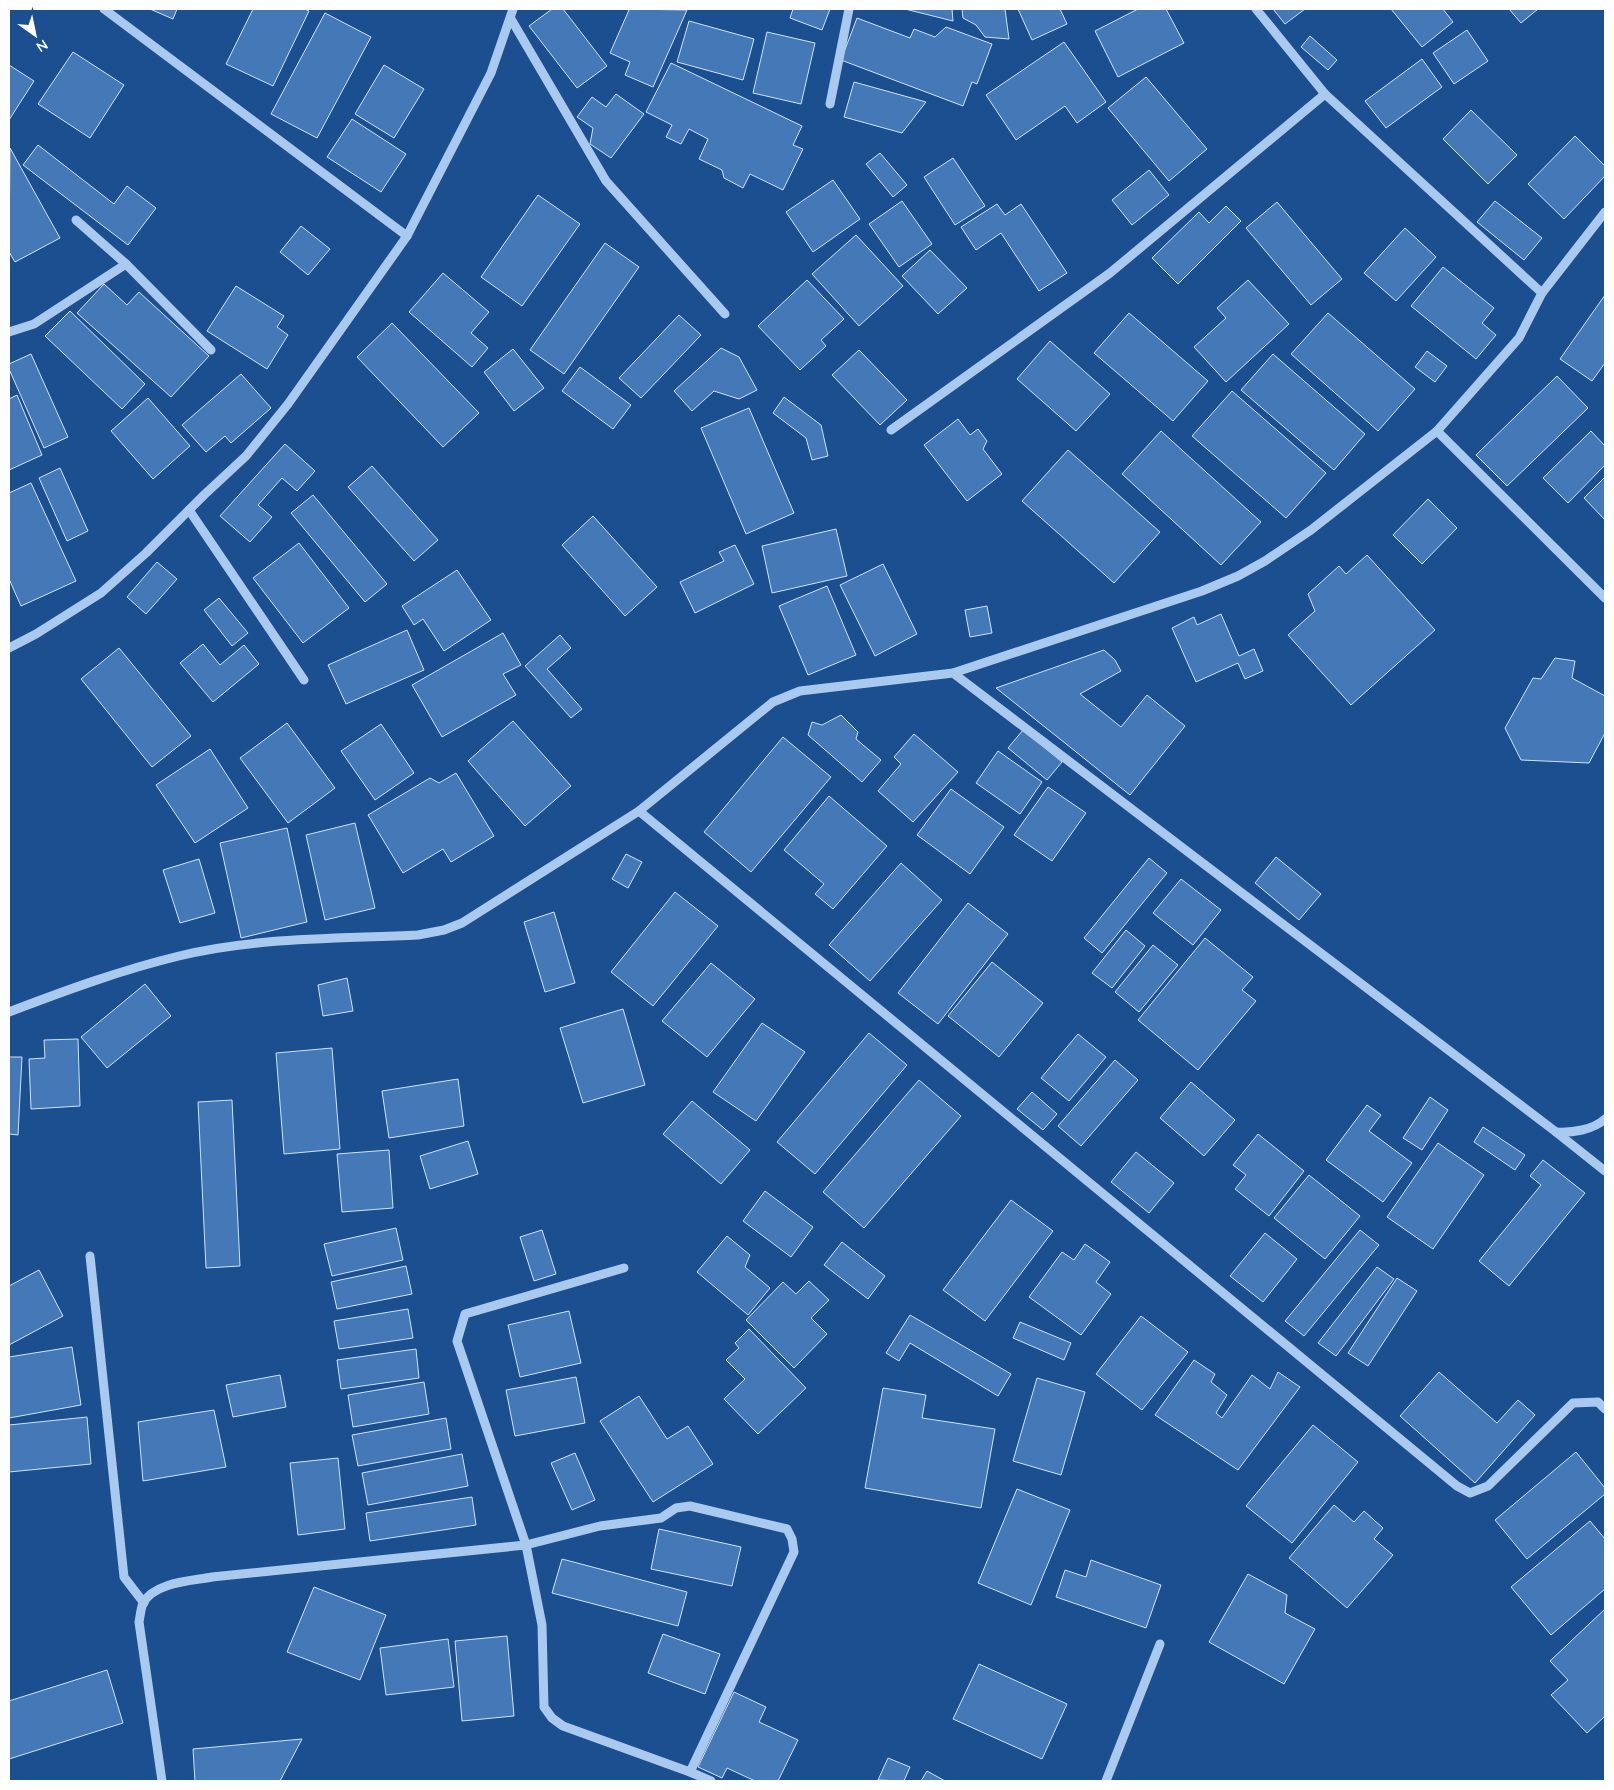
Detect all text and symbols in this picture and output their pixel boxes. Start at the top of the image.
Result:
north arrow [10,10,60,60]
text: N [33,36,51,56]

